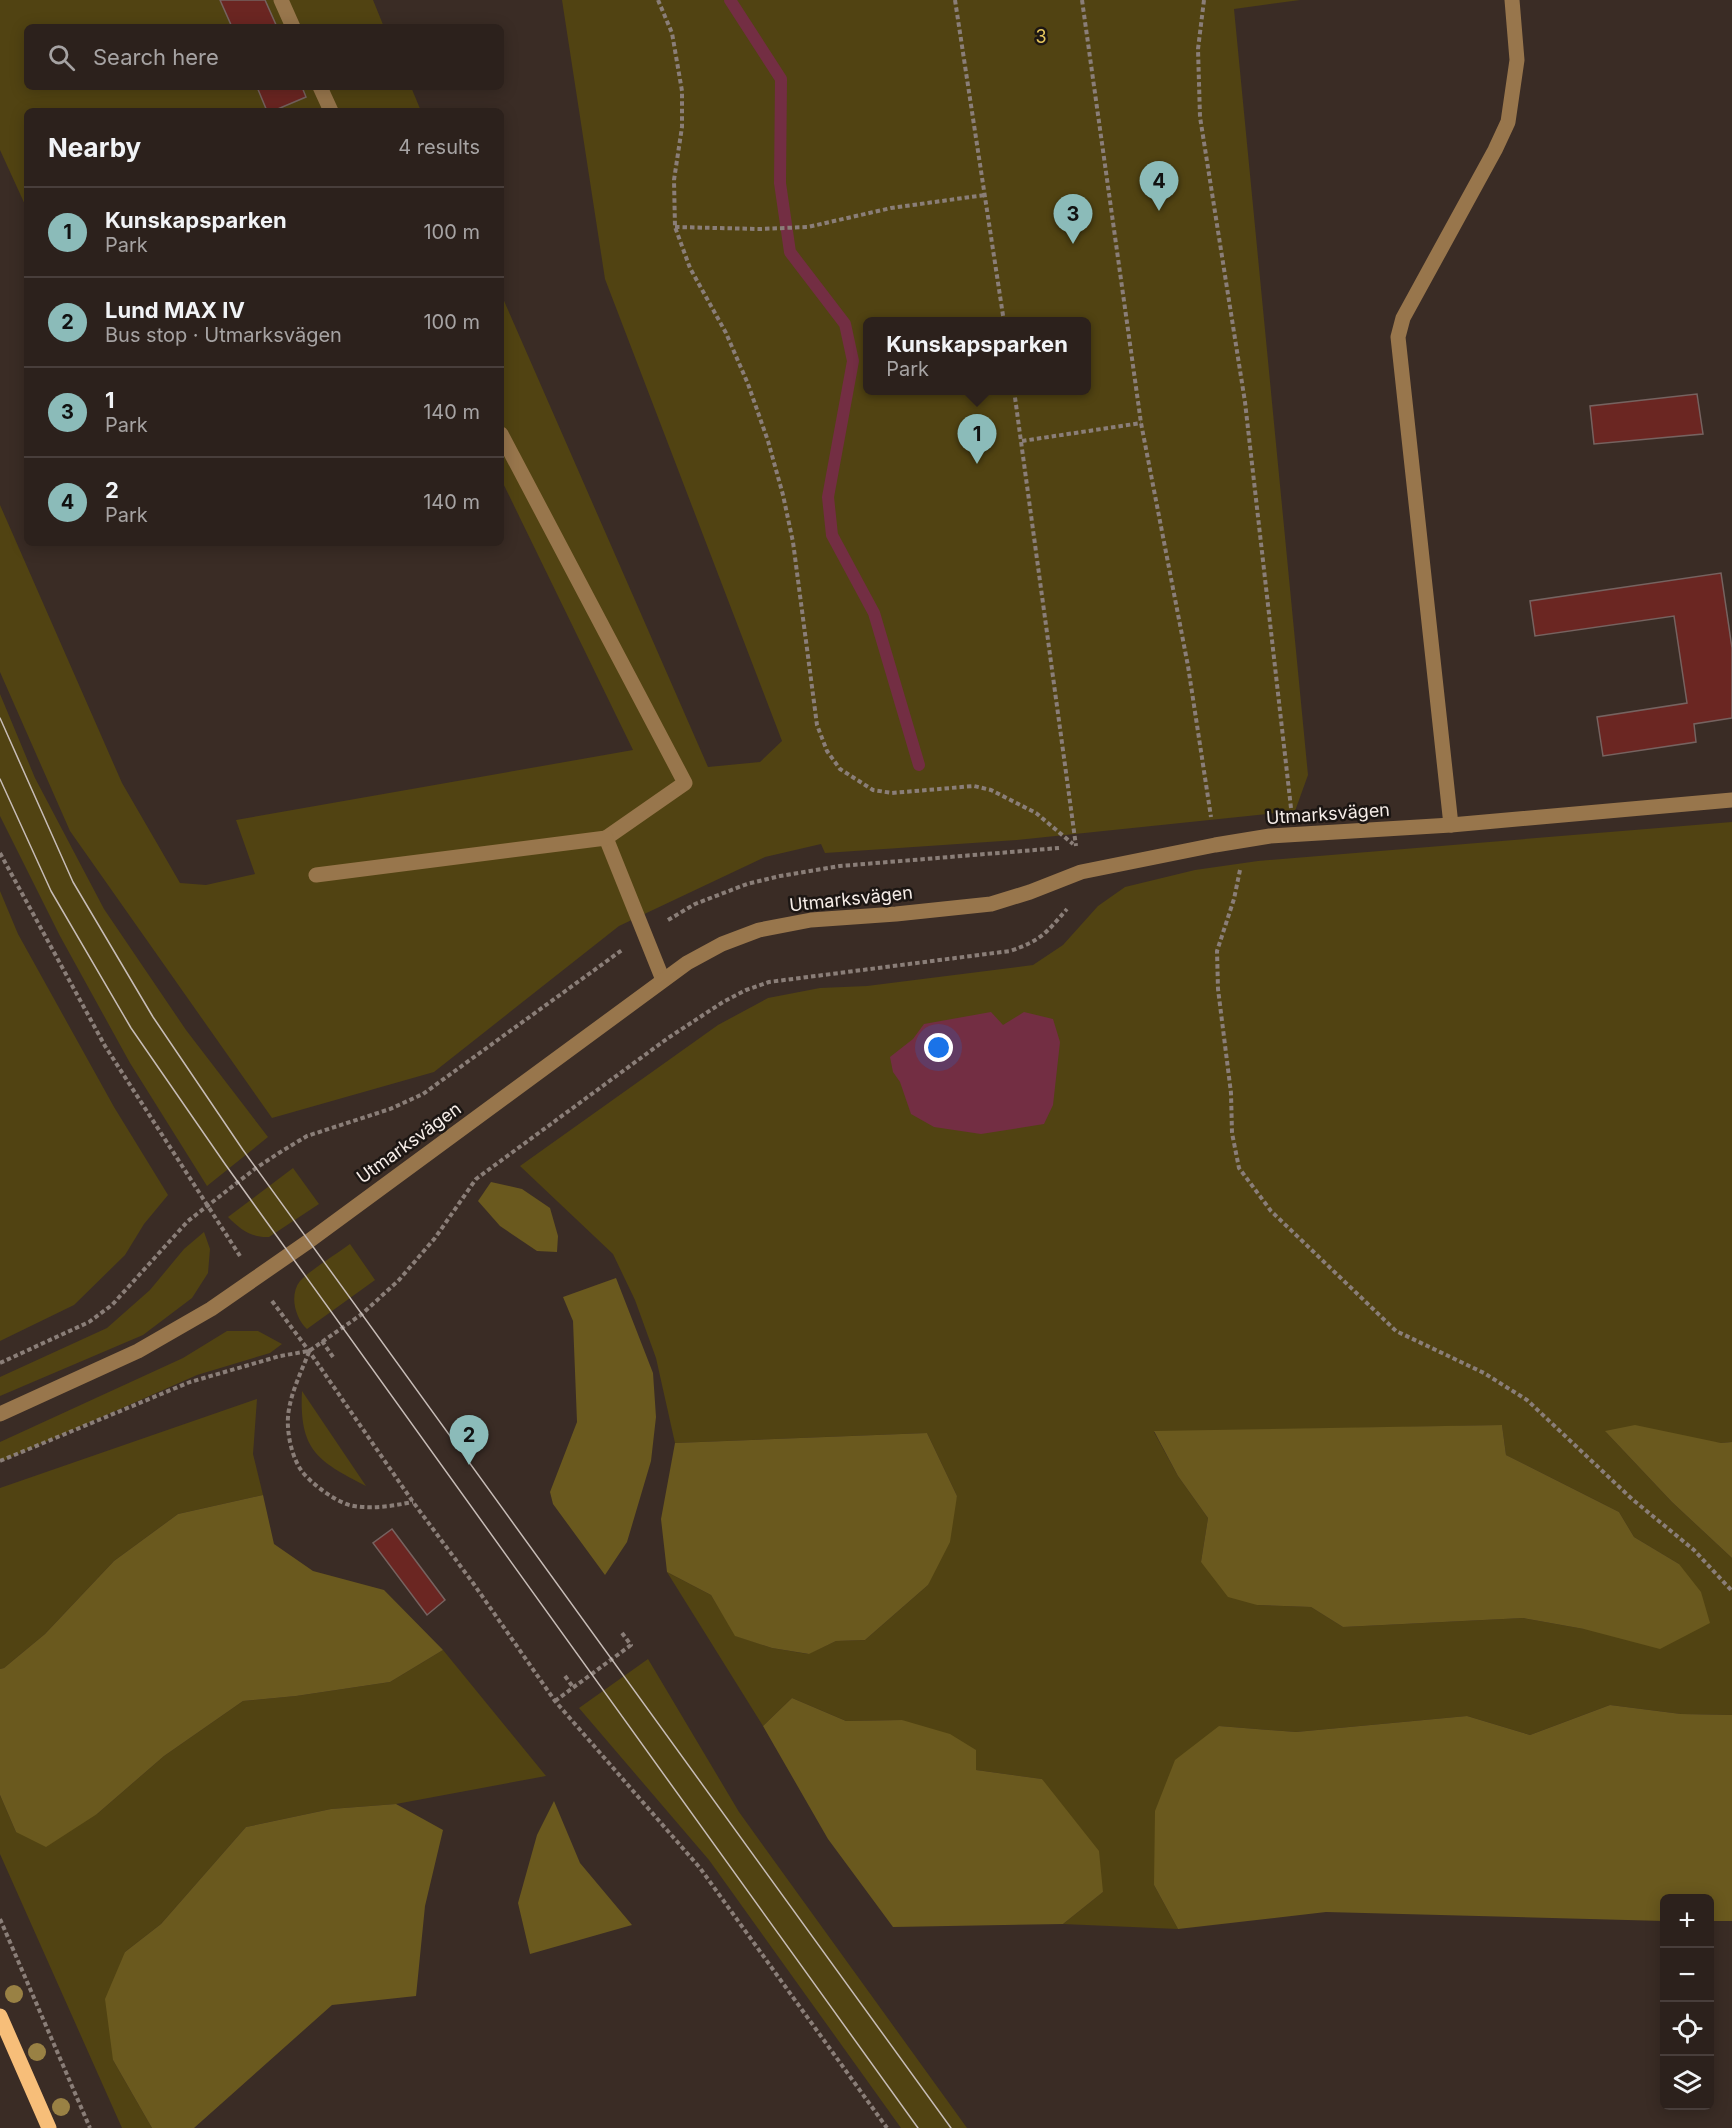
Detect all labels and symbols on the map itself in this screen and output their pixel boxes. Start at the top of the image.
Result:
park label: 3 [1035,26,1047,47]
pin: 4 [1140,162,1178,211]
pin: 3 [1054,194,1092,244]
pin: 1 [958,414,996,464]
street label: Utmarksvägen [1265,799,1390,828]
street label: Utmarksvägen [788,882,914,915]
your location [924,1033,953,1062]
street label: Utmarksvägen [352,1098,465,1188]
pin: 2 [450,1416,488,1465]

